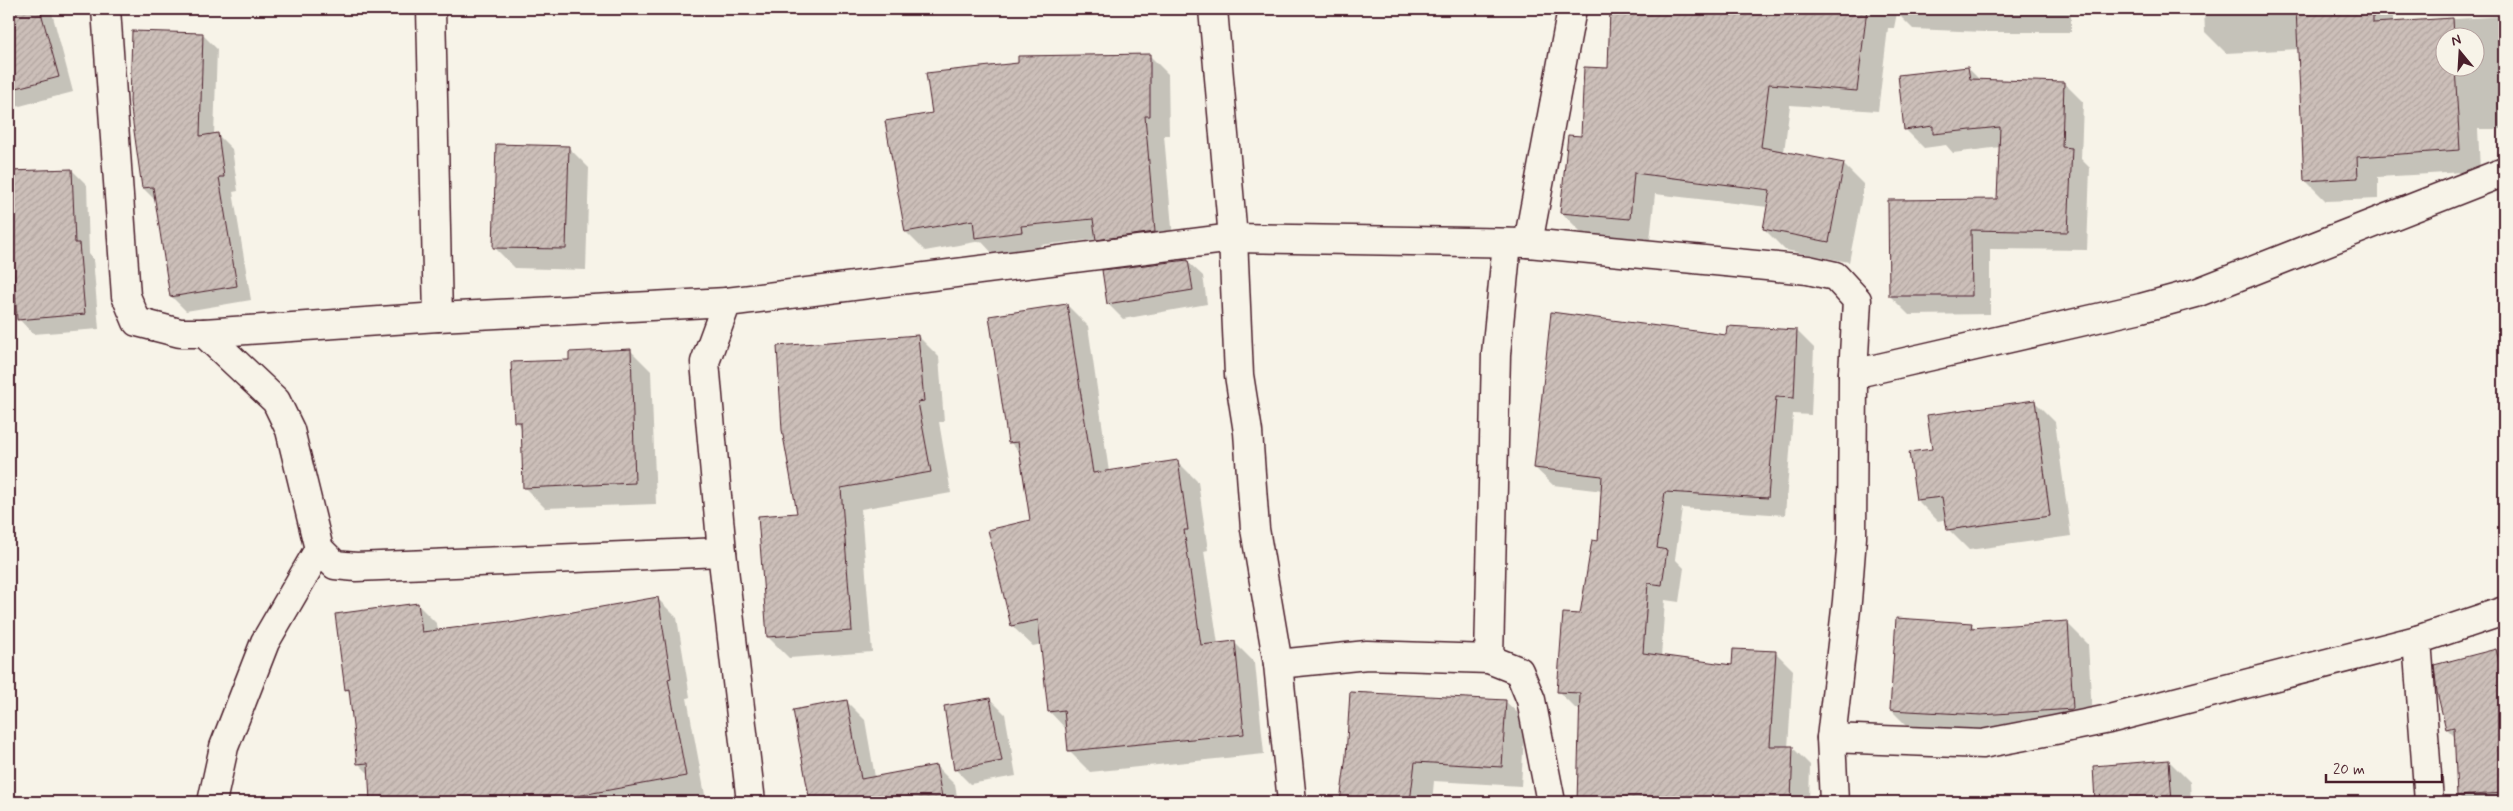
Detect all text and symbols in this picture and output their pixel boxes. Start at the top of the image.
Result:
north arrow [2436,28,2486,78]
text: N [2449,31,2464,51]
scale bar [2326,751,2442,783]
text: 20 m [2333,760,2365,780]

